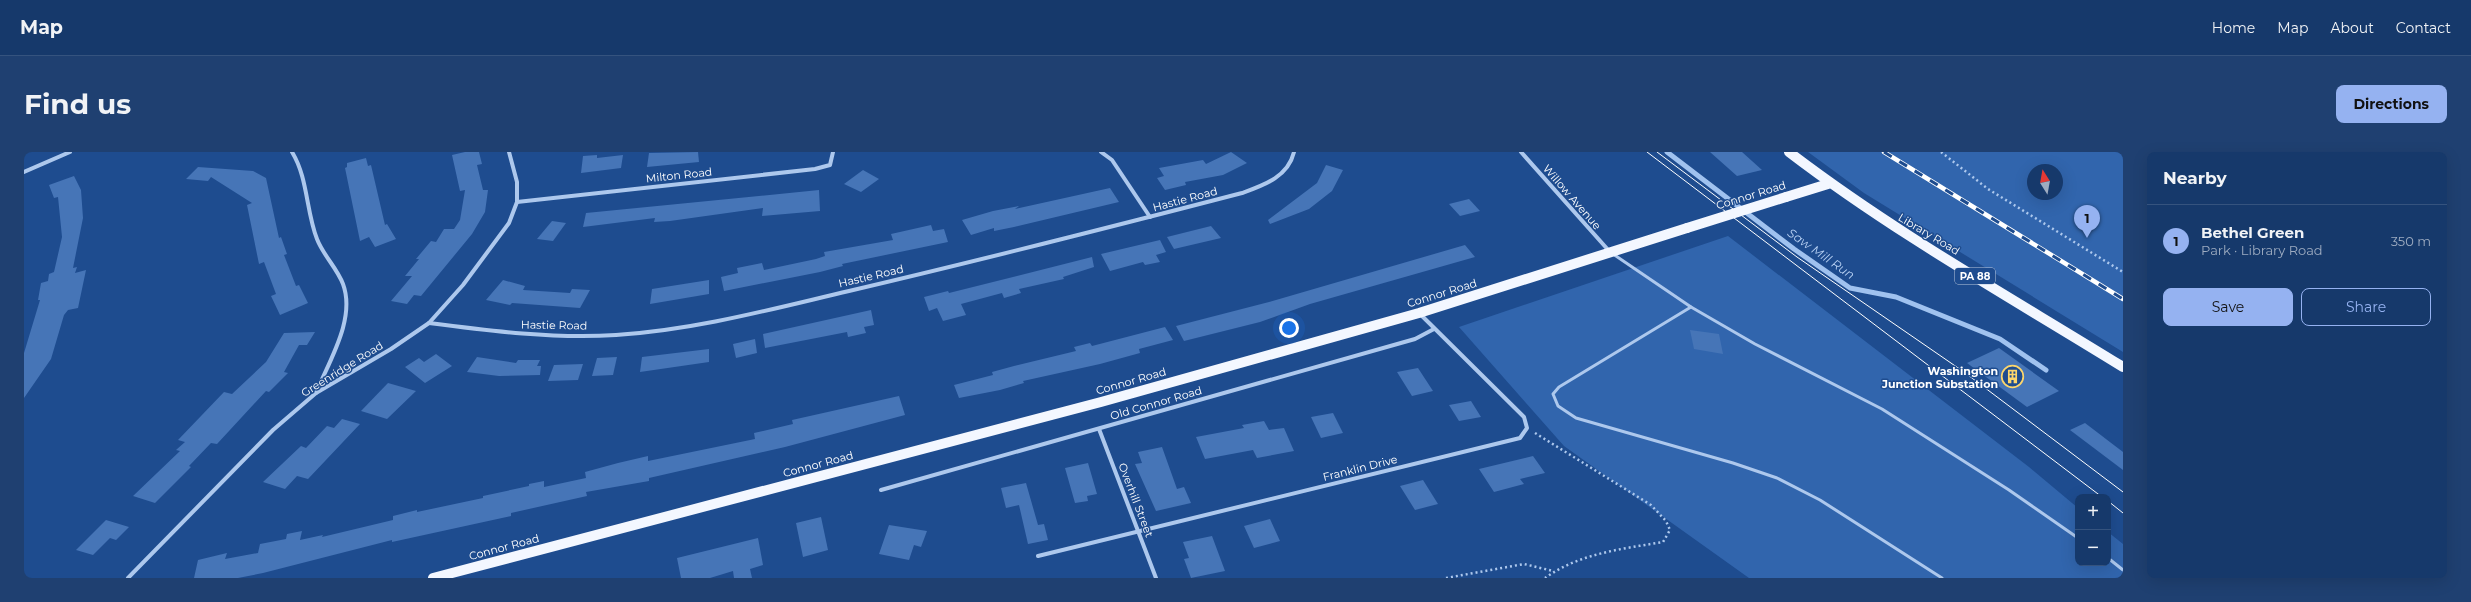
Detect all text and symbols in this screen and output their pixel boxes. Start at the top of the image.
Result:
text: Map [20,16,63,39]
text: Home [2212,19,2255,37]
text: Map [2277,19,2308,37]
text: About [2330,19,2374,37]
text: Contact [2396,19,2451,37]
button: Directions [2336,85,2447,123]
text: Find us [24,87,131,121]
street label: Willow Avenue [1540,162,1604,233]
north arrow [2027,164,2063,200]
street label: Milton Road [645,165,713,185]
text: Nearby [2163,168,2227,188]
street label: Connor Road [1714,178,1788,212]
street label: Hastie Road [1151,184,1219,214]
pin: 1 [2074,205,2100,238]
street label: Library Road [1896,210,1962,258]
text: Bethel Green [2201,223,2304,242]
water label: Saw Mill Run [1785,225,1858,282]
text: 1 [2173,233,2179,249]
text: 350 m [2391,233,2431,249]
text: Park · Library Road [2201,242,2323,258]
street label: Hastie Road [837,262,905,290]
road number: PA 88 [1955,268,1995,284]
street label: Connor Road [1405,276,1479,310]
button: Save [2163,288,2293,326]
button: Share [2301,288,2431,326]
street label: Hastie Road [521,317,587,333]
your location [1279,318,1299,338]
street label: Greenridge Road [298,338,386,400]
street label: Connor Road [1094,364,1168,398]
place label: Washington Junction Substation [1881,364,1998,391]
building icon: Washington Junction Substation [2000,364,2026,390]
street label: Old Connor Road [1109,383,1203,423]
street label: Connor Road [781,448,855,480]
street label: Franklin Drive [1321,452,1399,484]
street label: Overhill Street [1115,461,1157,540]
map controls [2075,494,2111,566]
button: + [2075,494,2111,530]
button: − [2075,530,2111,566]
street label: Connor Road [467,531,541,563]

